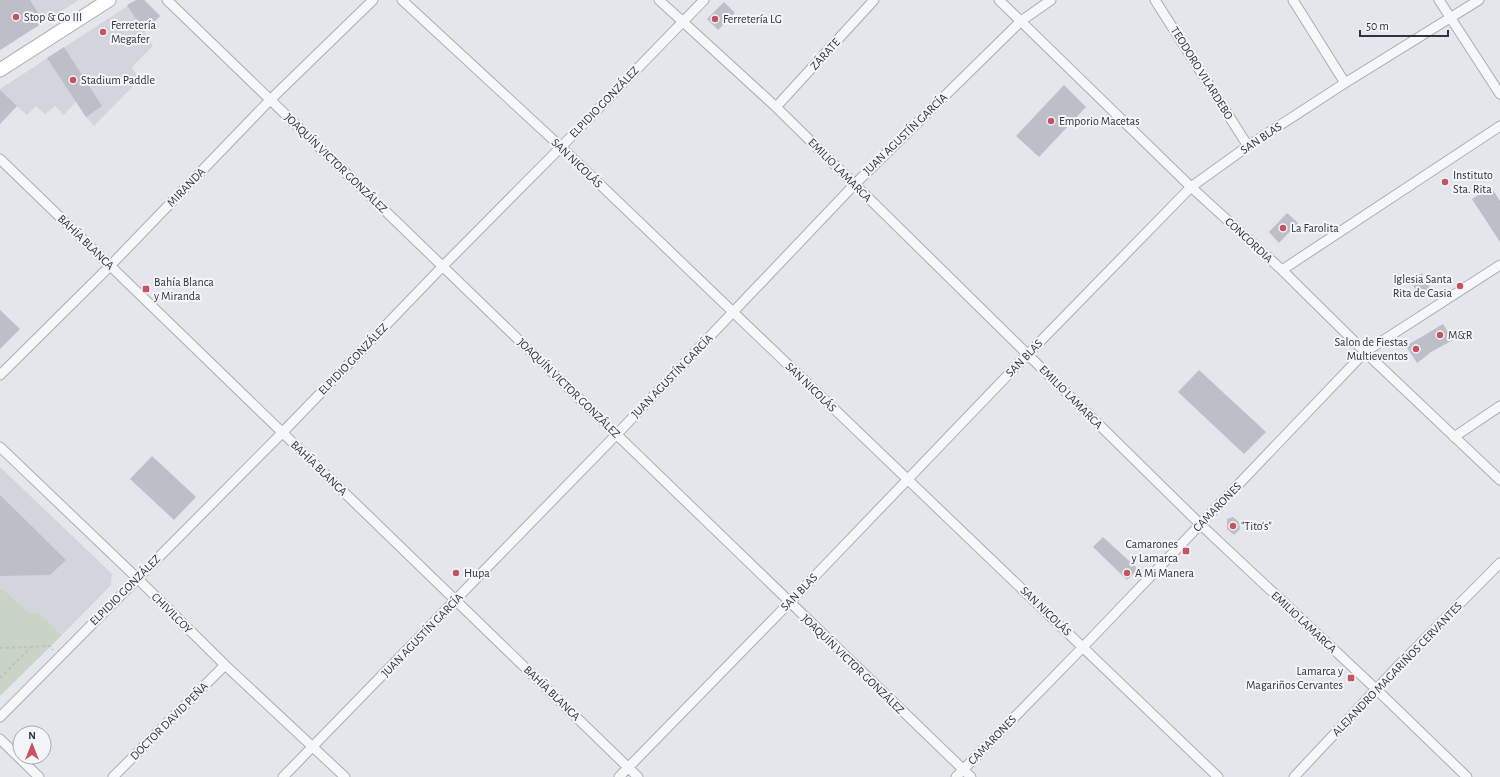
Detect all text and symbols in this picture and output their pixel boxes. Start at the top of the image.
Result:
place label: Stop & Go III [24,11,82,23]
marker: Stop & Go III [11,12,21,22]
scale bar [1360,12,1448,38]
place label: Ferretería LG [723,13,782,25]
marker: Ferretería LG [710,14,720,24]
place label: Ferretería Megafer [111,19,157,45]
text: 50 m [1366,20,1389,32]
street label: TEODORO VILARDEBO [1169,25,1236,122]
marker: Ferretería Megafer [98,27,108,37]
street label: ZÁRATE [807,35,842,72]
street label: ELPIDIO GONZÁLEZ [566,63,641,140]
place label: Stadium Paddle [81,74,155,86]
marker: Stadium Paddle [68,75,78,85]
street label: JUAN AGUSTÍN GARCÍA [860,90,949,177]
street label: JOAQUÍN VICTOR GONZÁLEZ [282,110,390,216]
place label: Emporio Macetas [1059,115,1140,127]
marker: Emporio Macetas [1046,116,1056,126]
street label: SAN BLAS [1238,120,1284,156]
street label: SAN NICOLÁS [549,135,606,190]
street label: EMILIO LAMARCA [806,136,874,204]
street label: MIRANDA [165,165,207,209]
place label: Instituto Sta. Rita [1453,169,1493,195]
marker: Instituto Sta. Rita [1440,177,1450,187]
street label: BAHÍA BLANCA [55,212,117,272]
street label: CONCORDIA [1223,215,1275,265]
place label: La Farolita [1291,222,1339,234]
marker: La Farolita [1278,223,1288,233]
place label: Iglesia Santa Rita de Casia [1393,273,1452,299]
place label: Bahía Blanca y Miranda [153,276,214,303]
marker: Iglesia Santa Rita de Casia [1455,281,1465,291]
marker: Bahía Blanca y Miranda [141,284,151,294]
street label: ELPIDIO GONZÁLEZ [315,320,390,397]
place label: M&R [1448,329,1473,341]
marker: M&R [1435,330,1445,340]
street label: JUAN AGUSTÍN GARCÍA [628,331,715,420]
street label: JOAQUÍN VICTOR GONZÁLEZ [515,335,623,441]
place label: Salon de Fiestas Multieventos [1334,336,1408,362]
street label: SAN BLAS [1003,337,1045,379]
marker: Salon de Fiestas Multieventos [1411,344,1421,354]
street label: SAN NICOLÁS [783,359,840,414]
street label: EMILIO LAMARCA [1037,363,1105,431]
street label: BAHÍA BLANCA [288,438,350,498]
street label: CAMARONES [1191,480,1244,534]
place label: "Tito's" [1241,520,1272,532]
marker: "Tito's" [1228,521,1238,531]
place label: Camarones y Lamarca [1126,538,1178,565]
marker: Camarones y Lamarca [1181,546,1191,556]
street label: ELPIDIO GONZÁLEZ [87,552,162,627]
place label: Hupa [464,567,490,579]
place label: A Mi Manera [1135,567,1195,579]
marker: Hupa [451,568,461,578]
marker: A Mi Manera [1122,568,1132,578]
street label: SAN BLAS [778,571,820,613]
street label: SAN NICOLÁS [1018,583,1075,638]
street label: EMILIO LAMARCA [1269,589,1339,655]
street label: CHIVILCOY [149,590,195,636]
street label: JUAN AGUSTÍN GARCÍA [378,590,465,679]
street label: ALEJANDRO MAGARIÑOS CERVANTES [1328,598,1464,738]
street label: JOAQUÍN VICTOR GONZÁLEZ [799,611,907,717]
street label: BAHÍA BLANCA [521,663,583,723]
place label: Lamarca y Magariños Cervantes [1246,665,1343,691]
marker: Lamarca y Magariños Cervantes [1346,673,1356,683]
street label: DOCTOR DAVID PEÑA [126,678,210,762]
street label: CAMARONES [966,713,1019,767]
north arrow [12,725,52,765]
text: N [28,730,36,741]

